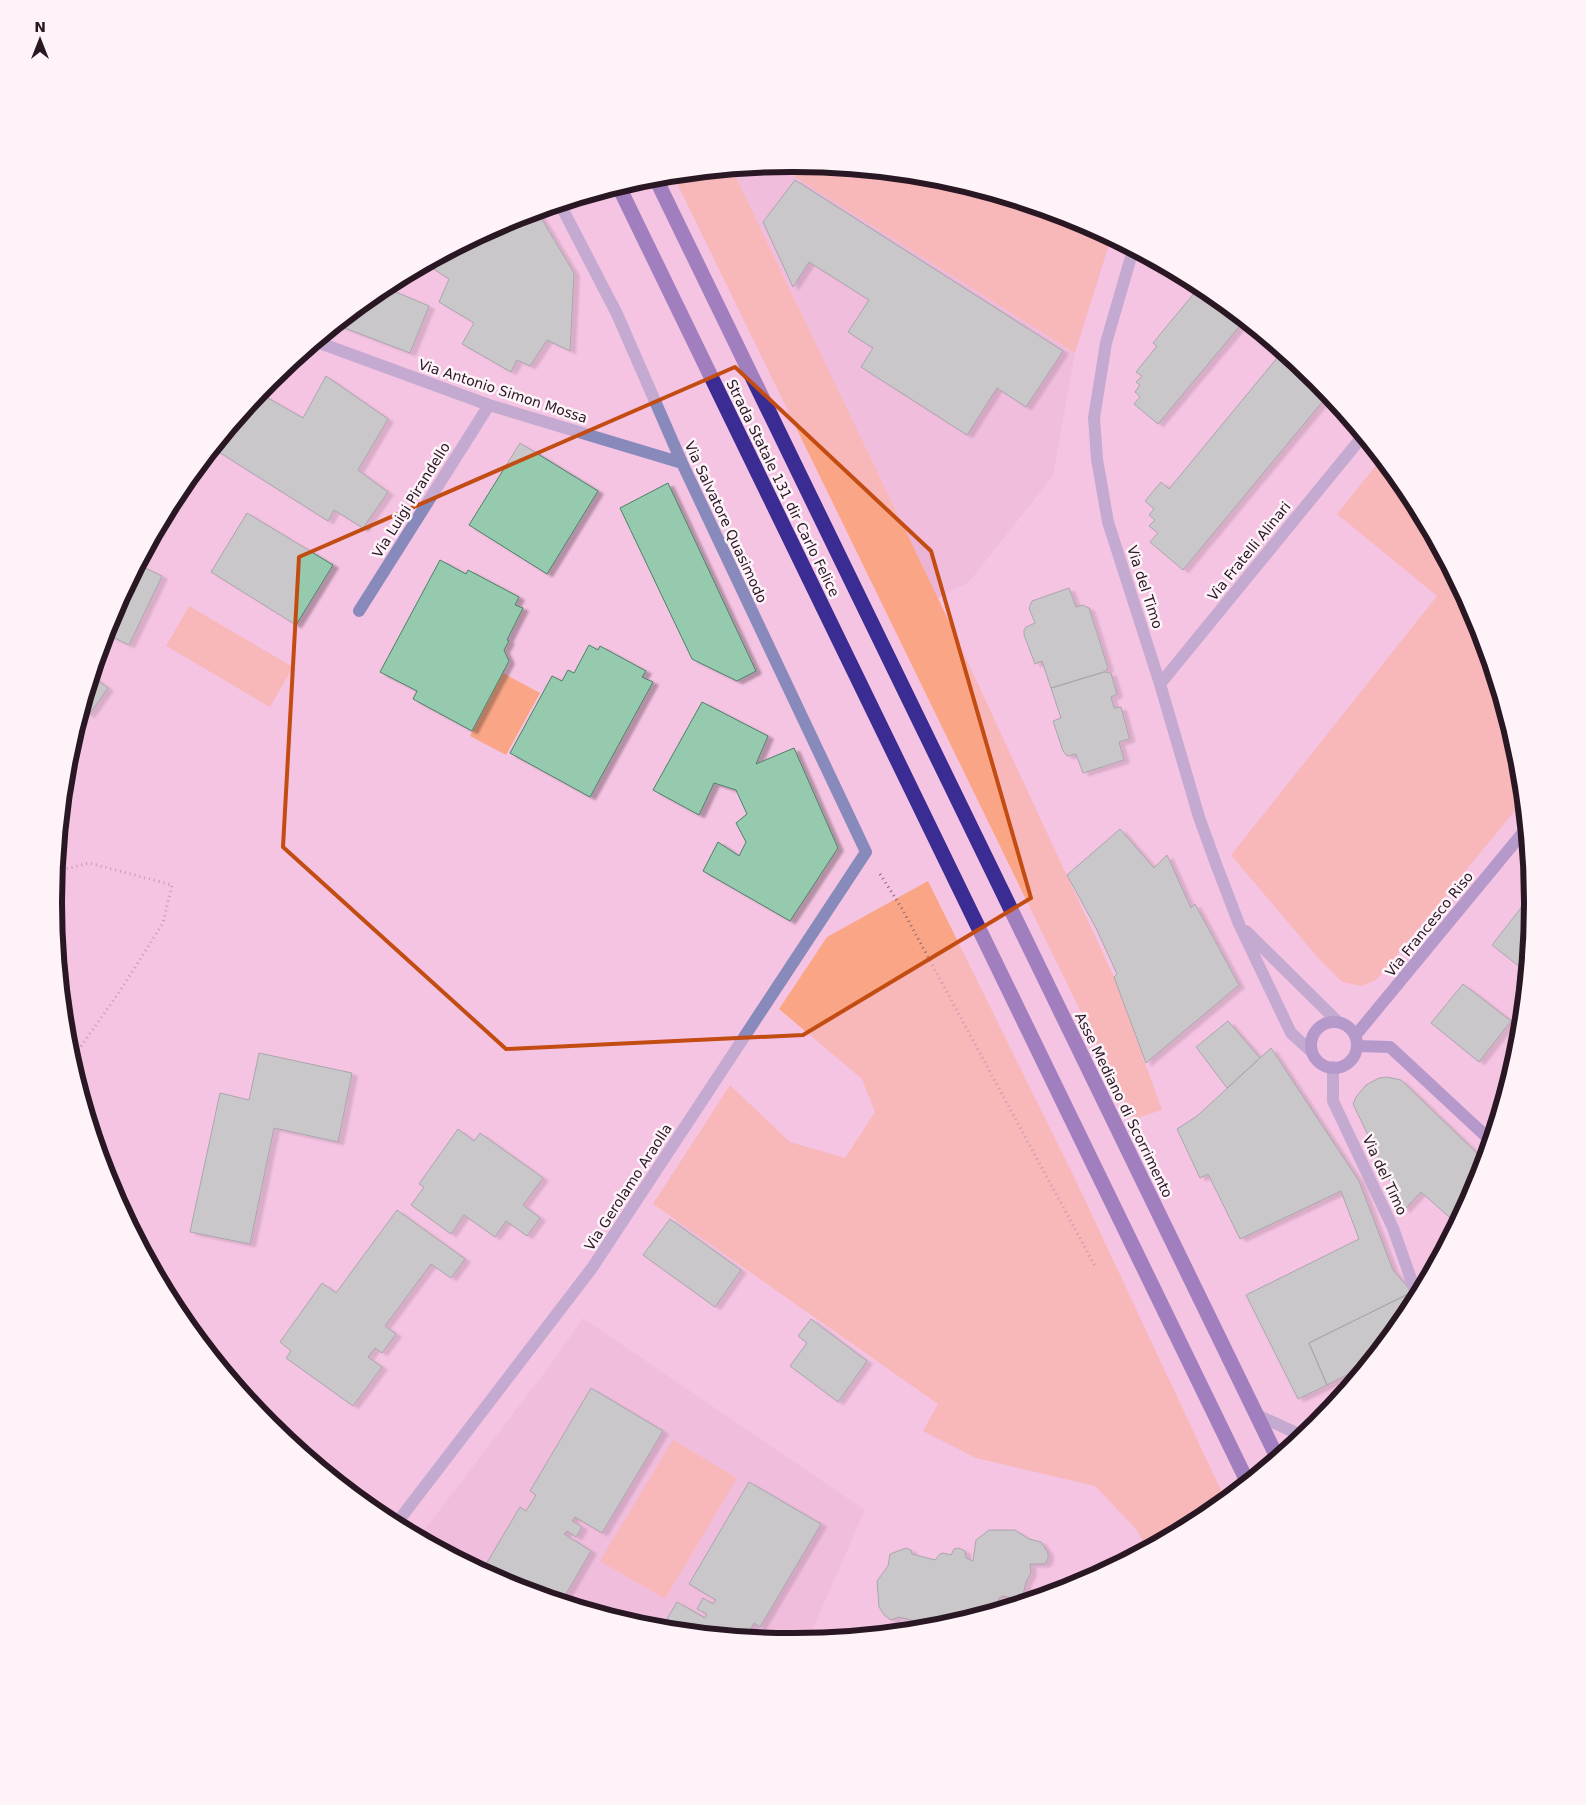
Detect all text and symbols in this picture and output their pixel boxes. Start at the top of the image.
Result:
north arrow [15,15,65,65]
text: N [34,19,46,35]
street label: Via Antonio Simon Mossa [417,356,589,426]
street label: Strada Statale 131 dir Carlo Felice [723,377,843,599]
street label: Via Luigi Pirandello [369,439,453,561]
street label: Via Salvatore Quasimodo [681,439,771,605]
street label: Via Fratelli Alinari [1204,498,1294,604]
street label: Via del Timo [1124,544,1166,630]
street label: Via Francesco Riso [1382,868,1476,980]
street label: Asse Mediano di Scorrimento [1072,1010,1176,1200]
street label: Via Gerolamo Araolla [581,1121,675,1253]
street label: Via del Timo [1360,1133,1410,1217]

